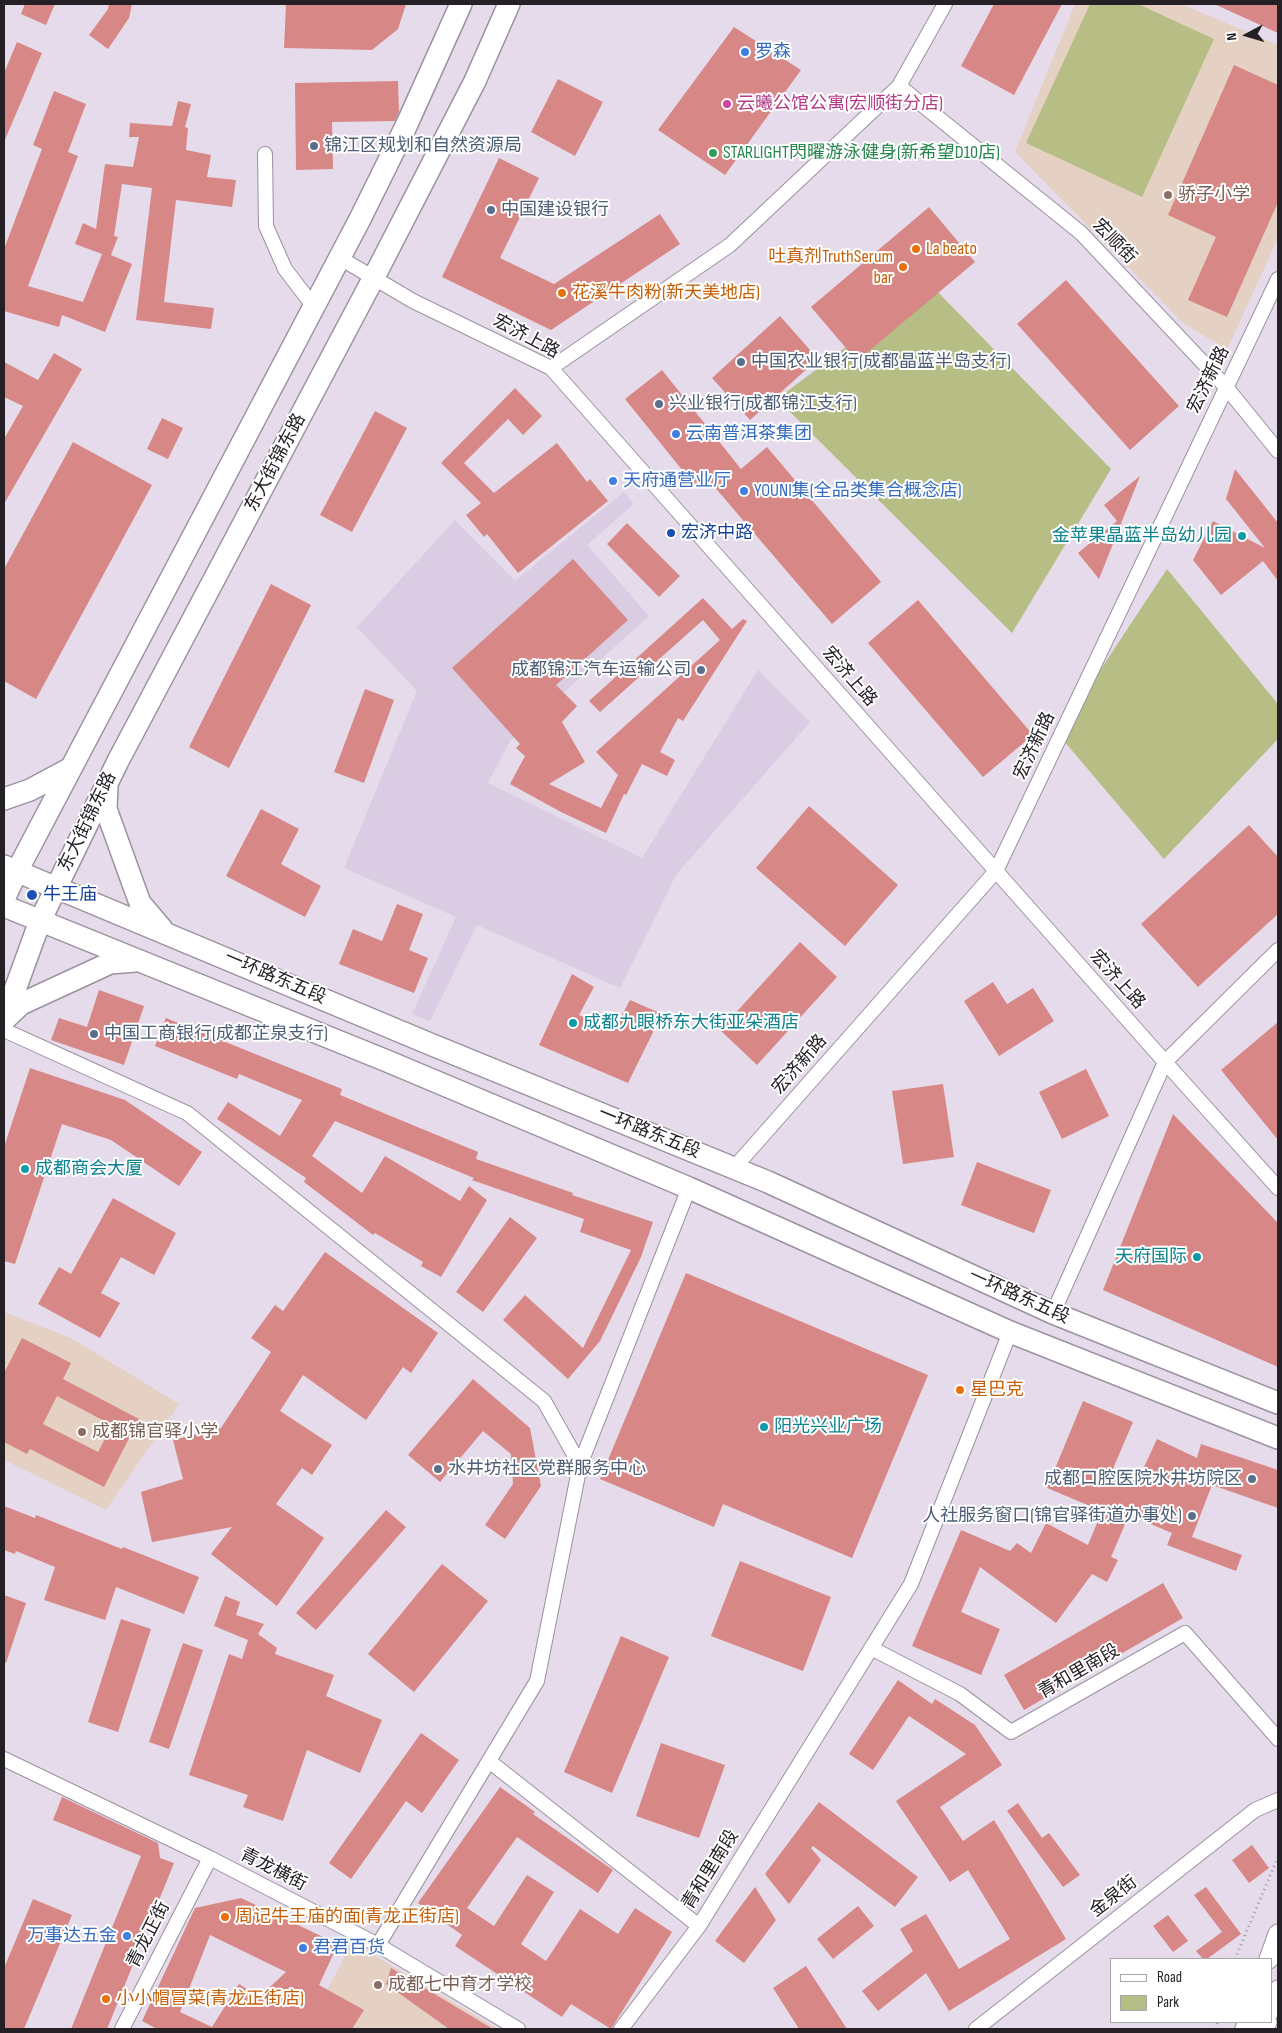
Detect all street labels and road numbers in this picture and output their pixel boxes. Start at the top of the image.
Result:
street label: 宏顺街 [1087,215,1141,269]
street label: 宏济上路 [489,311,563,363]
street label: 宏济新路 [1184,343,1234,417]
street label: 东大街锦东路 [241,410,311,516]
street label: 宏济上路 [817,643,881,711]
street label: 宏济新路 [1010,709,1060,783]
street label: 东大街锦东路 [55,769,121,875]
street label: 宏济上路 [1085,946,1149,1014]
street label: 一环路东五段 [221,947,329,1009]
street label: 宏济新路 [768,1031,832,1099]
street label: 一环路东五段 [595,1103,703,1163]
street label: 一环路东五段 [965,1265,1073,1329]
street label: 青和里南段 [1035,1640,1123,1704]
street label: 青和里南段 [678,1826,744,1914]
street label: 青龙横街 [236,1844,310,1896]
street label: 金泉街 [1086,1872,1142,1922]
street label: 青龙正街 [123,1898,175,1972]

